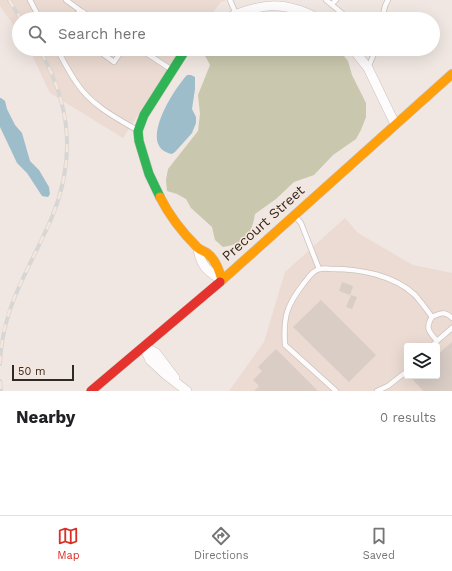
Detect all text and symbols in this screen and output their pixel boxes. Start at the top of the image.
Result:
search box [12,12,440,56]
icon: search [26,23,48,45]
text: Search here [58,25,146,43]
street label: Precourt Street [219,182,307,264]
map controls [404,343,440,379]
button: layers [404,343,440,379]
scale bar [12,363,74,382]
text: 50 m [18,365,45,378]
text: Nearby [16,407,75,427]
text: 0 results [380,410,436,425]
tab: Map [57,525,80,562]
tab: Directions [194,525,248,562]
tab: Saved [363,525,395,562]

